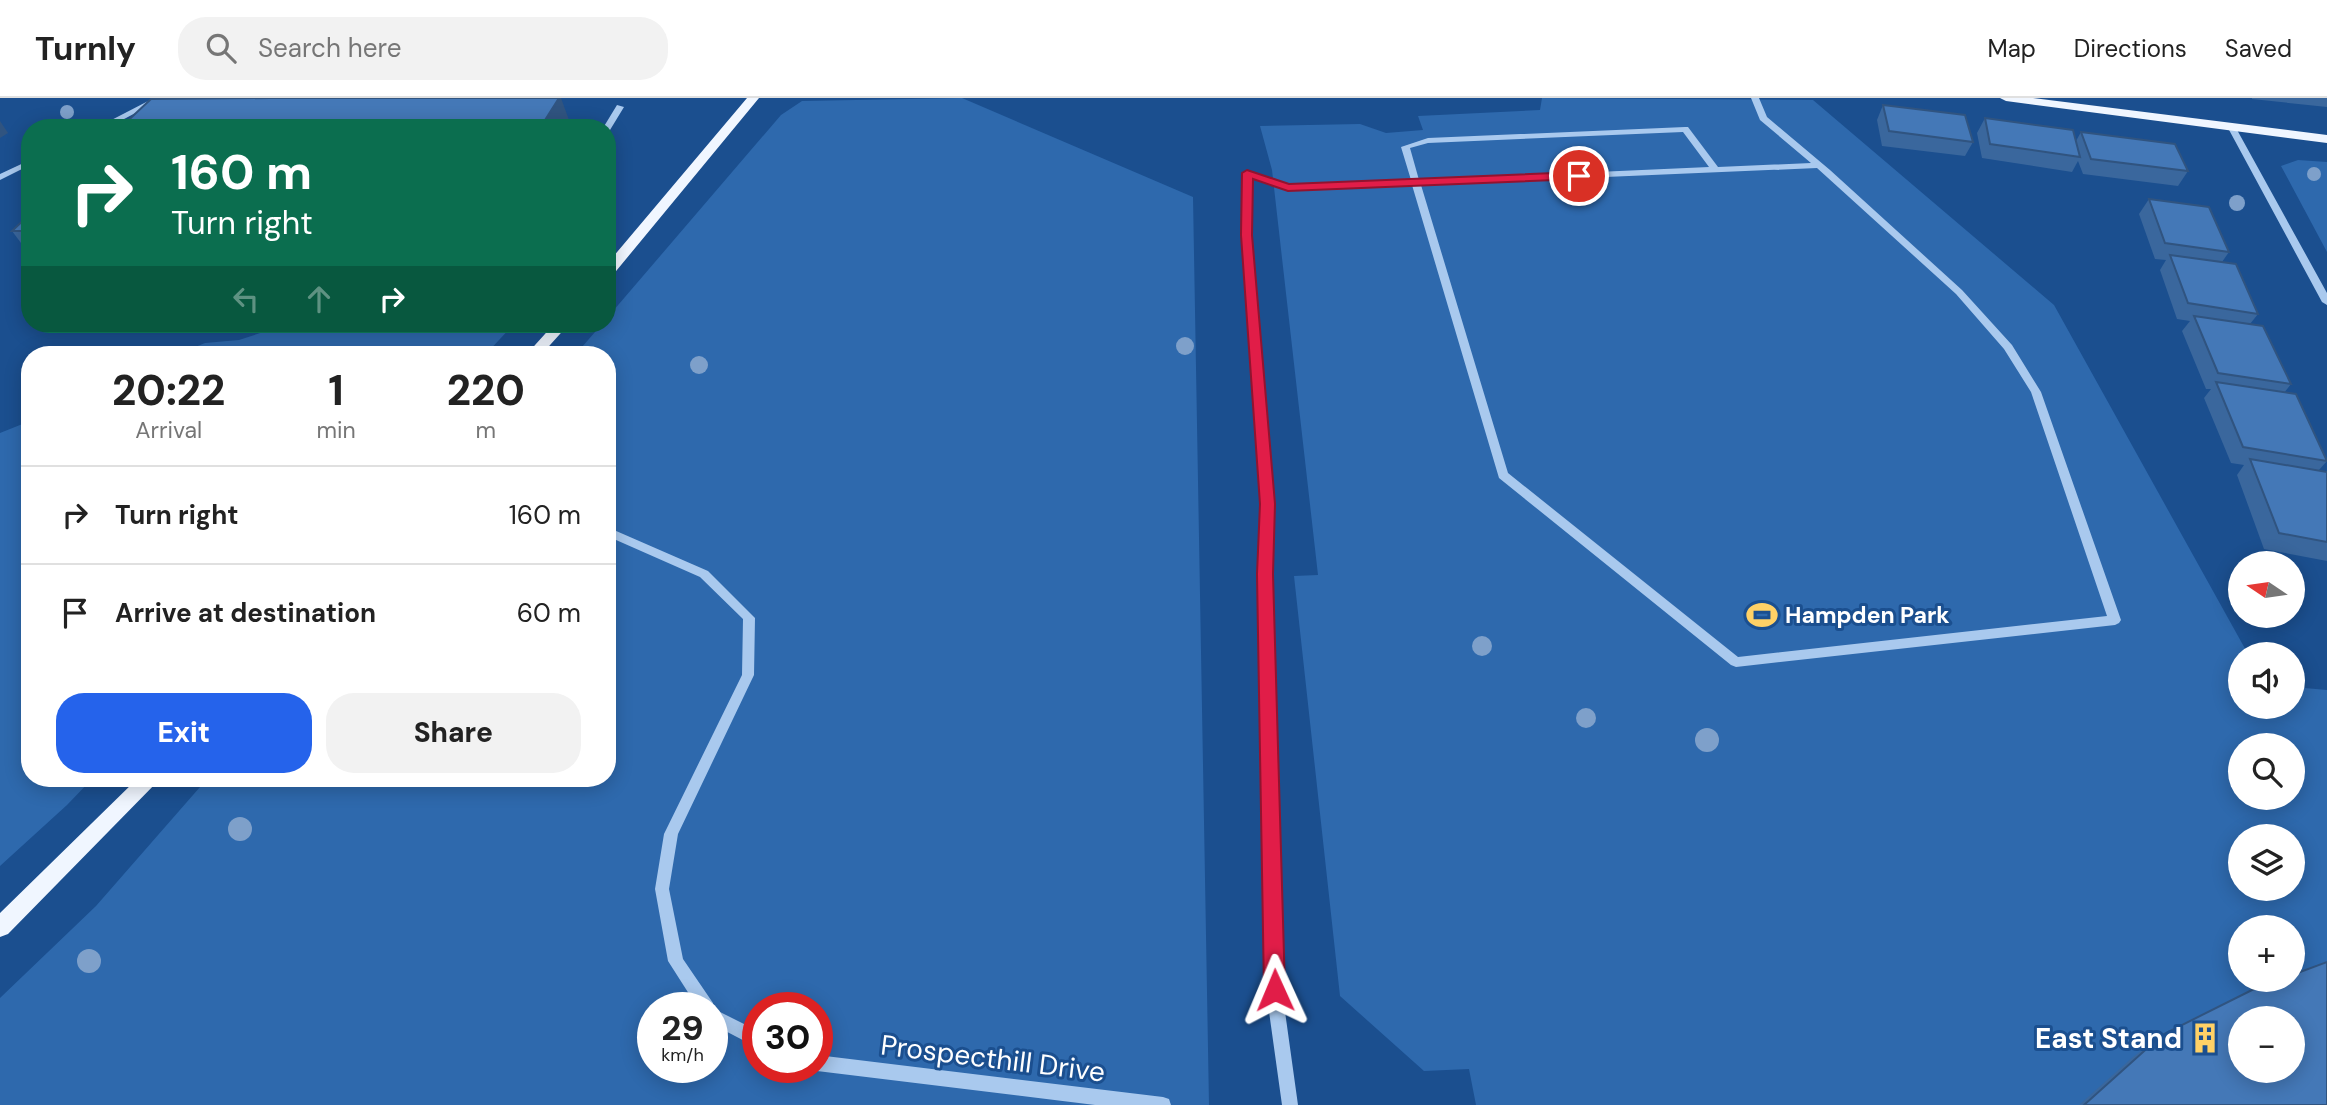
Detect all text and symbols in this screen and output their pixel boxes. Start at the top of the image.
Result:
search box [178,17,668,80]
text: Turnly [35,27,136,70]
icon: search [202,29,240,67]
text: Search here [258,31,401,65]
text: Map [1988,33,2036,64]
text: Directions [2074,33,2187,64]
text: Saved [2225,33,2292,64]
text: 160 m [171,140,312,204]
pin [1549,146,1609,206]
icon: right [56,147,147,238]
icon: arrive [1560,157,1598,195]
text: Turn right [171,202,313,244]
icon: left [227,280,265,318]
icon: ahead [300,280,338,318]
icon: right [373,280,411,318]
text: 20:22 [112,363,225,418]
text: 1 [328,363,344,418]
text: 220 [447,363,525,418]
text: Arrival [135,415,202,445]
text: min [316,415,356,445]
text: m [476,415,496,445]
icon: right [56,496,94,534]
text: Turn right [115,498,239,532]
text: 160 m [509,498,581,532]
north arrow [2228,551,2305,628]
map controls [2228,551,2305,1083]
icon: arrive [56,594,94,632]
text: Arrive at destination [115,596,376,630]
text: 60 m [517,596,581,630]
sports icon: Hampden Park [1745,598,1779,632]
place label: Hampden Park [1785,600,1950,630]
button: sound [2228,642,2305,719]
button: Exit [56,693,312,773]
button: Share [326,693,581,773]
button: search [2228,733,2305,810]
button: layers [2228,824,2305,901]
button: + [2228,915,2305,992]
position arrow [1238,953,1312,1027]
speed limit sign: 30 [742,992,833,1083]
text: 29 [661,1005,704,1051]
button: − [2228,1006,2305,1083]
place label: East Stand [2035,1020,2182,1057]
building icon: East Stand [2188,1021,2222,1055]
street label: Prospecthill Drive [879,1026,1107,1091]
text: km/h [661,1043,704,1067]

